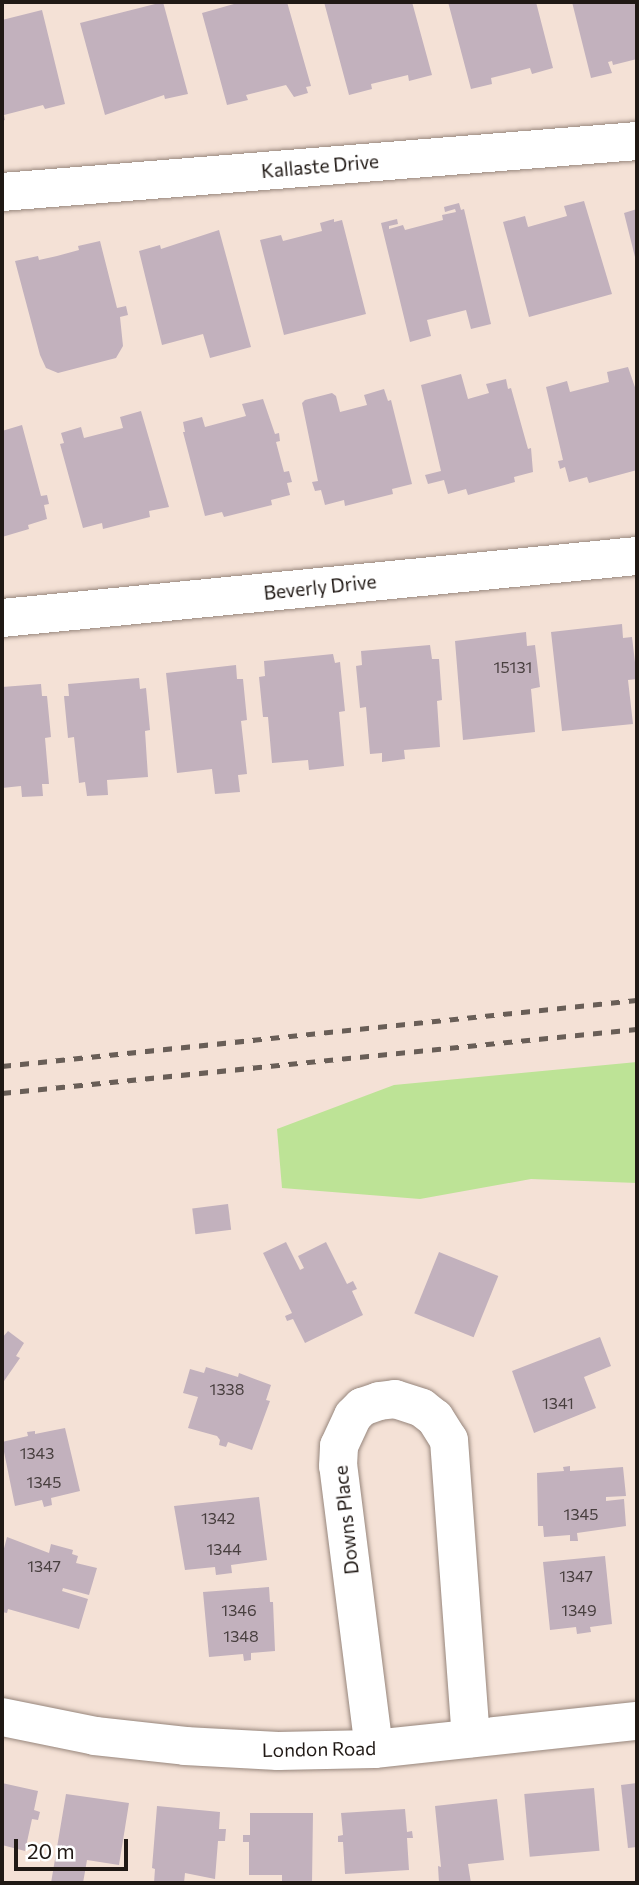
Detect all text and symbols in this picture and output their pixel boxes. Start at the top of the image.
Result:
street label: Kallaste Drive [260,149,380,183]
street label: Beverly Drive [262,570,378,604]
house number: 15131 [494,657,532,677]
house number: 1338 [210,1379,244,1399]
house number: 1341 [542,1393,574,1413]
house number: 1343 [20,1443,54,1463]
street label: Downs Place [329,1464,363,1576]
house number: 1345 [27,1472,61,1492]
house number: 1345 [564,1504,598,1524]
house number: 1342 [201,1508,235,1528]
house number: 1344 [206,1539,242,1559]
house number: 1347 [27,1556,61,1576]
house number: 1347 [559,1566,593,1586]
house number: 1346 [221,1600,257,1620]
house number: 1349 [561,1600,597,1620]
house number: 1348 [223,1626,259,1646]
street label: London Road [262,1737,376,1761]
scale bar [18,1826,131,1870]
text: 20 m [27,1838,75,1863]

